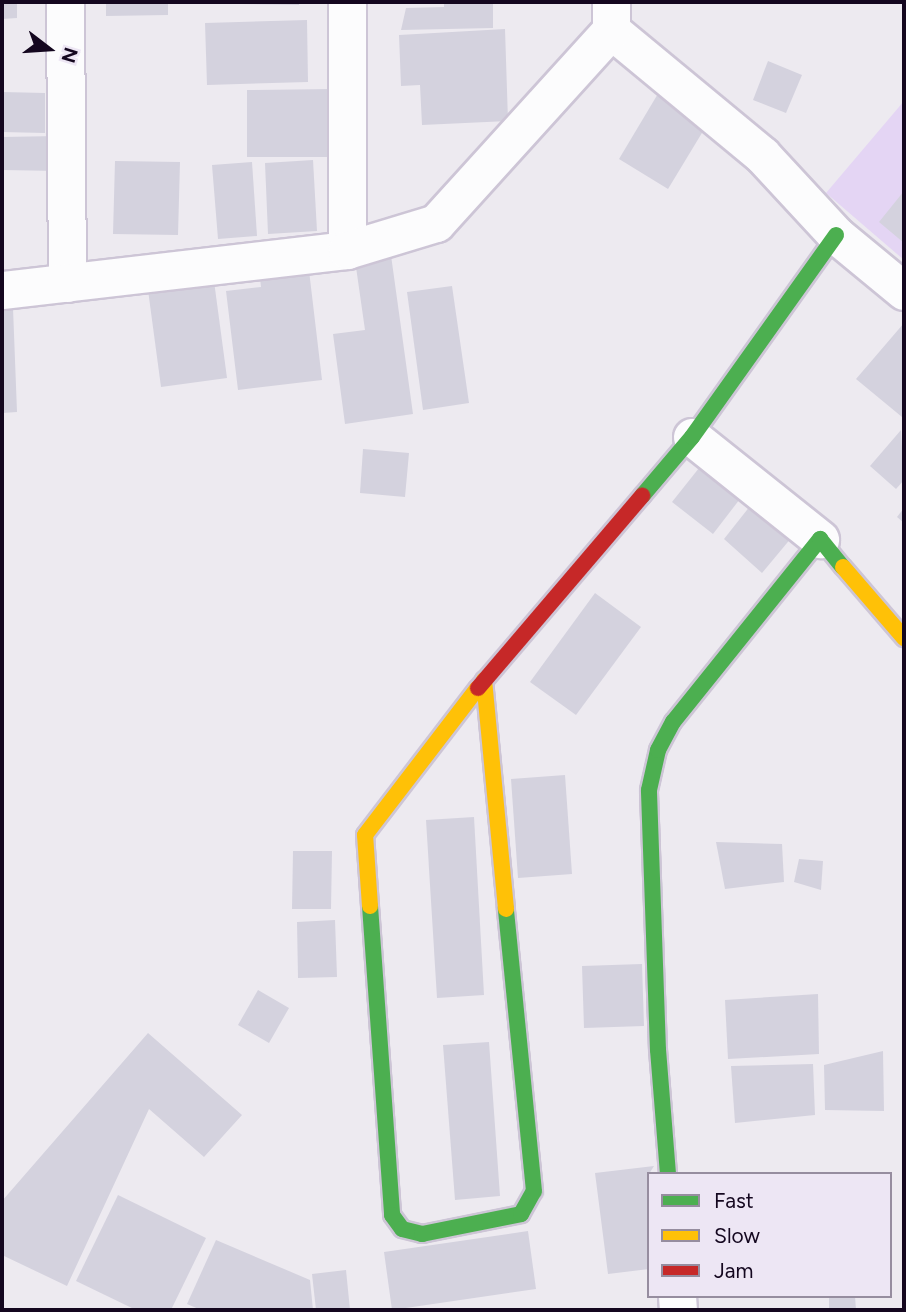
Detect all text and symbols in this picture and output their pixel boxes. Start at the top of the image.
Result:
north arrow [14,14,84,84]
text: N [56,45,83,66]
legend [647,1172,892,1298]
text: Fast [714,1188,754,1213]
text: Slow [714,1223,760,1248]
text: Jam [714,1258,753,1283]

